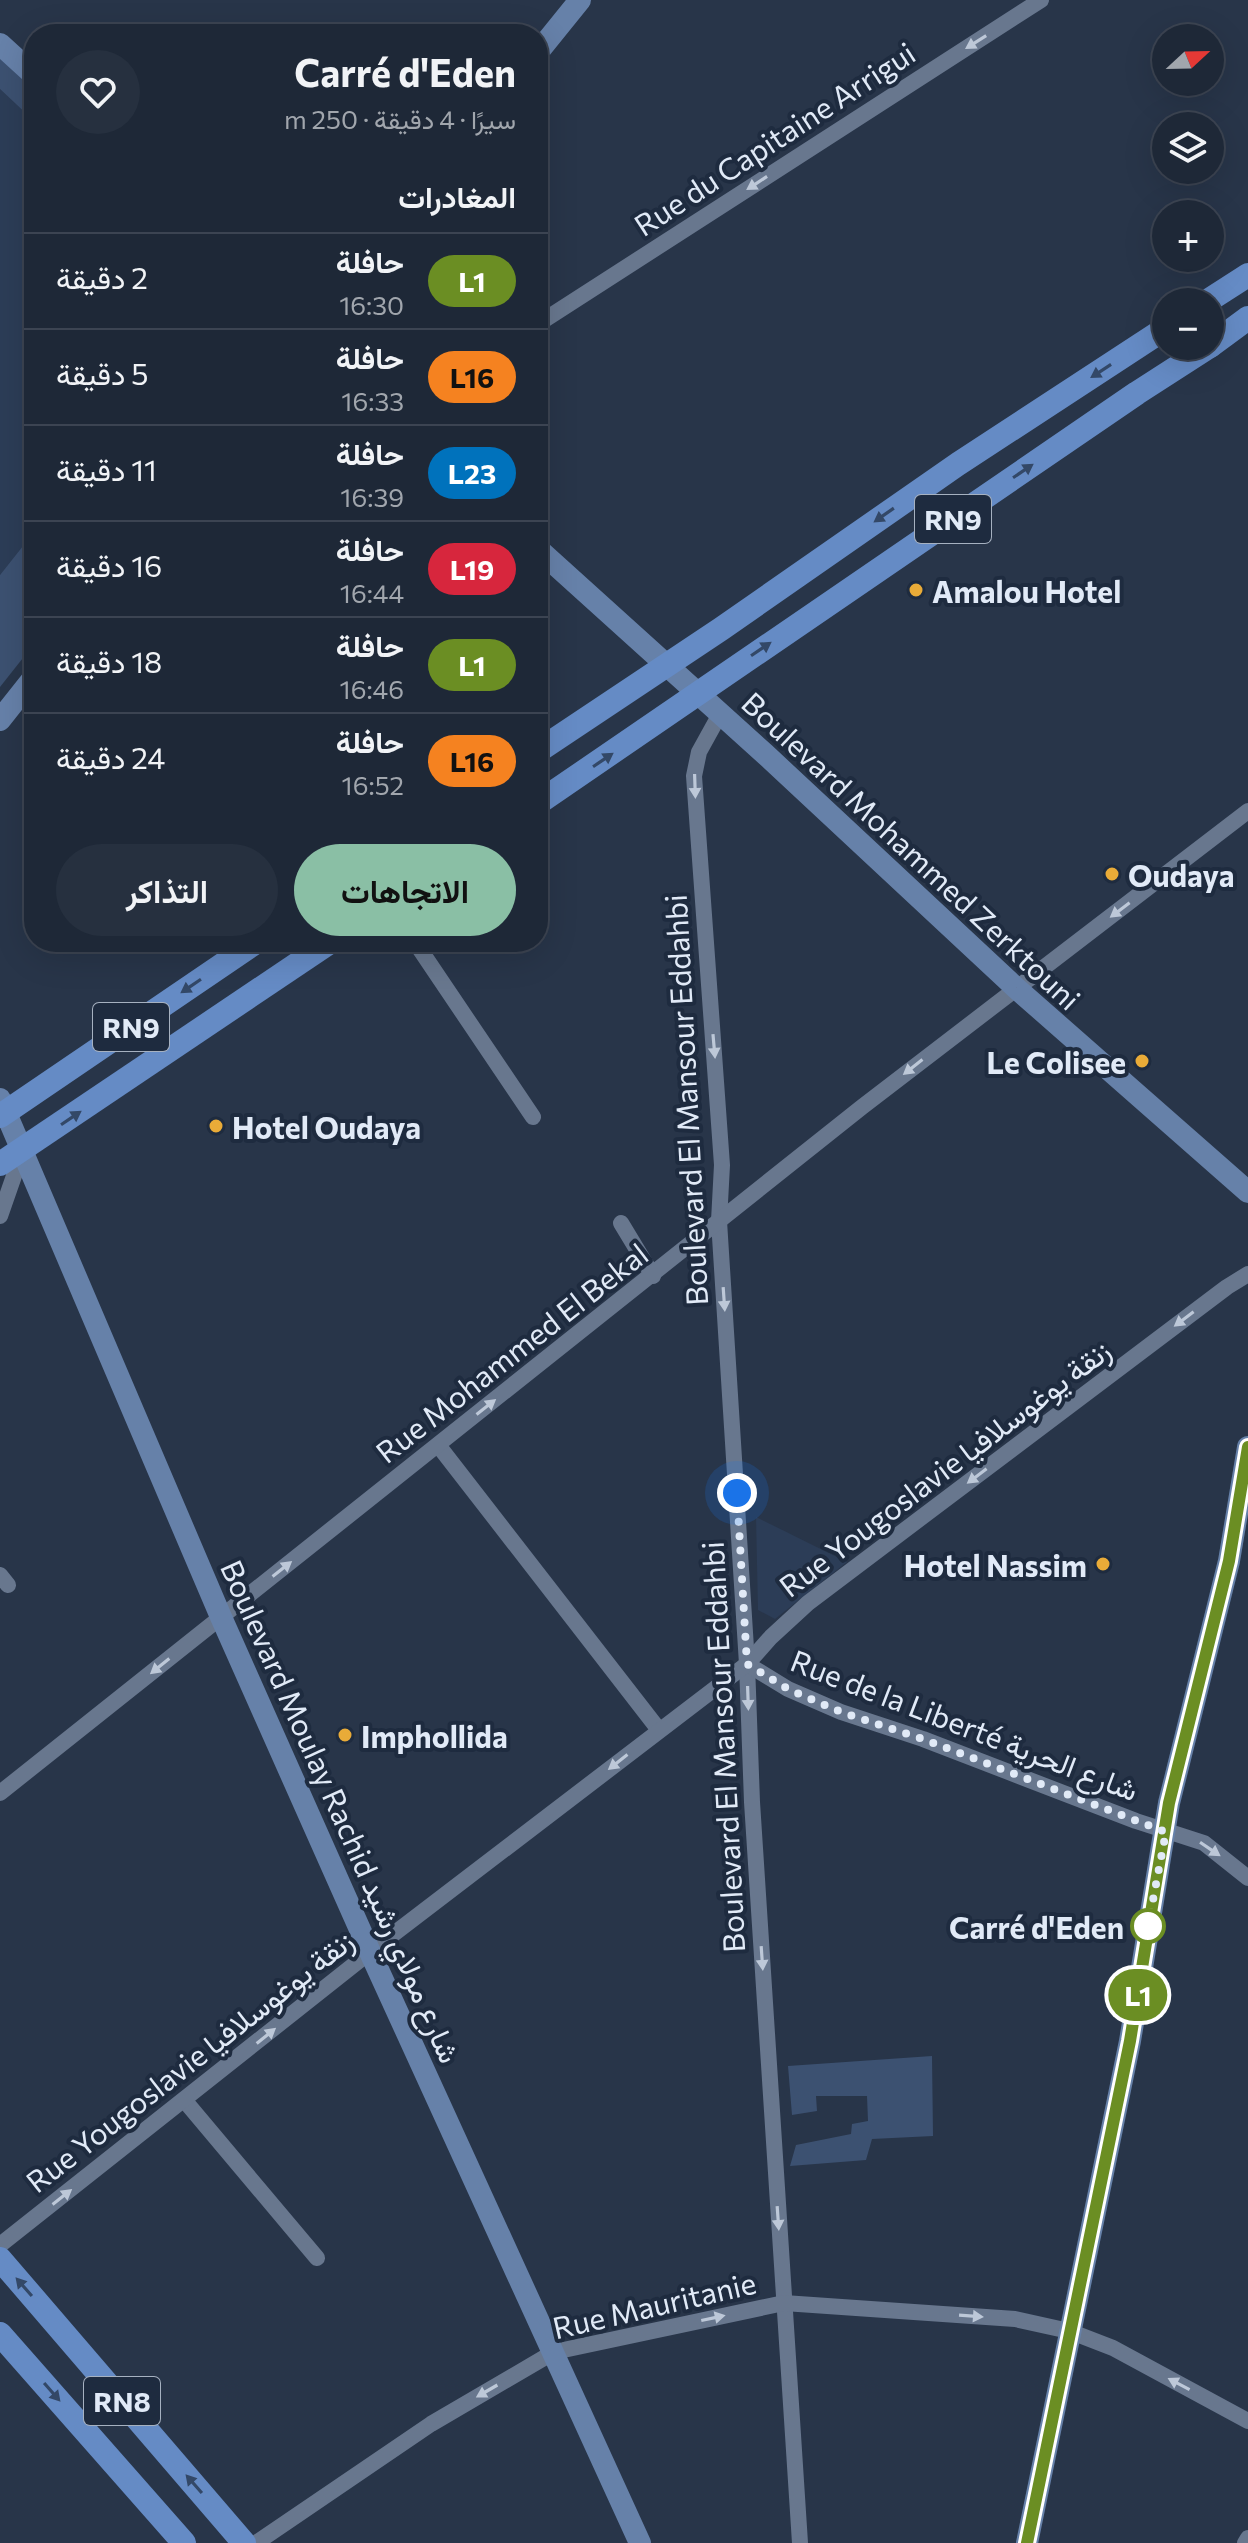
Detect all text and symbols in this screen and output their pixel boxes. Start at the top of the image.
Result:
north arrow [1152,24,1224,96]
map controls [1152,24,1224,360]
street label: Rue du Capitaine Arrigui [627,33,921,243]
one-way arrow [965,35,986,50]
text: Carré d'Eden [294,48,516,95]
button: heart [56,50,140,134]
text: سيرًا · 4 دقيقة · 250 m [284,103,516,134]
button: layers [1152,112,1224,184]
one-way arrow [747,176,768,191]
text: المغادرات [398,177,516,214]
button: + [1152,200,1224,272]
text: حافلة [336,242,404,279]
text: 2 دقيقة [56,258,148,295]
text: L1 [458,264,486,298]
button: − [1152,288,1224,360]
text: 16:30 [339,289,404,320]
text: حافلة [336,338,404,375]
text: 5 دقيقة [56,354,148,391]
text: L16 [450,360,494,394]
one-way arrow [1090,363,1111,378]
text: 16:33 [341,385,404,416]
text: حافلة [336,434,404,471]
text: 11 دقيقة [56,450,157,487]
text: L23 [448,456,496,490]
one-way arrow [1012,464,1033,479]
text: 16:39 [340,481,404,512]
road number: RN9 [915,495,991,543]
one-way arrow [874,507,895,522]
text: حافلة [336,530,404,567]
text: 16 دقيقة [56,546,162,583]
text: L19 [450,552,494,586]
place label: Amalou Hotel [932,572,1121,609]
text: 16:44 [340,577,404,608]
marker: Amalou Hotel [907,581,925,599]
text: حافلة [336,626,404,663]
text: 18 دقيقة [56,642,162,679]
one-way arrow [751,642,772,657]
text: L1 [458,648,486,682]
text: 16:46 [340,673,404,704]
street label: Boulevard Mohammed Zerktouni [735,683,1089,1017]
text: حافلة [336,722,404,759]
text: 24 دقيقة [56,738,165,775]
text: L16 [450,744,494,778]
one-way arrow [592,753,613,768]
text: 16:52 [342,769,404,800]
one-way arrow [688,774,701,799]
button: التذاكر [56,844,278,936]
button: الاتجاهات [294,844,516,936]
place label: Oudaya [1128,856,1234,893]
marker: Oudaya [1103,865,1121,883]
street label: Boulevard El Mansour Eddahbi [656,893,714,1307]
one-way arrow [1109,901,1130,917]
one-way arrow [181,978,202,993]
road number: RN9 [93,1003,169,1051]
one-way arrow [708,1034,721,1059]
place label: Le Colisee [987,1043,1126,1080]
marker: Le Colisee [1133,1052,1151,1070]
one-way arrow [903,1059,923,1075]
place label: Hotel Oudaya [232,1108,421,1145]
one-way arrow [60,1111,82,1125]
marker: Hotel Oudaya [207,1117,225,1135]
street label: Rue Mohammed El Bekal [368,1234,654,1470]
one-way arrow [718,1287,731,1312]
one-way arrow [1173,1311,1195,1327]
street label: Rue Yougoslavie زنقة يوغوسلافيا [771,1330,1118,1605]
one-way arrow [476,1400,496,1416]
one-way arrow [967,1467,987,1483]
your location [717,1473,757,1513]
street label: Boulevard El Mansour Eddahbi [693,1540,751,1954]
place label: Hotel Nassim [904,1546,1087,1583]
street label: Boulevard Moulay Rachid شارع مولاي رشيد [207,1554,470,2071]
marker: Hotel Nassim [1094,1555,1112,1573]
one-way arrow [272,1561,292,1577]
street label: Rue de la Liberté شارع الحرية [785,1641,1144,1811]
one-way arrow [149,1657,170,1674]
one-way arrow [742,1686,755,1711]
place label: Imphollida [361,1717,508,1754]
marker: Imphollida [336,1726,354,1744]
one-way arrow [608,1753,628,1769]
one-way arrow [1199,1841,1220,1856]
place label: Carré d'Eden [949,1908,1124,1945]
marker: Carré d'Eden [1131,1909,1165,1943]
street label: Rue Yougoslavie زنقة يوغوسلافيا [18,1921,361,2201]
one-way arrow [755,1946,768,1971]
line badge: L1 [1102,1969,1174,2021]
text: L1 [1124,1978,1152,2012]
one-way arrow [256,2028,276,2045]
one-way arrow [51,2189,72,2205]
one-way arrow [772,2206,785,2231]
street label: Rue Mauritanie [549,2263,759,2345]
one-way arrow [16,2277,33,2297]
one-way arrow [959,2310,984,2323]
one-way arrow [701,2311,726,2324]
road number: RN8 [84,2377,160,2425]
one-way arrow [1168,2377,1191,2390]
one-way arrow [42,2383,60,2402]
one-way arrow [476,2384,498,2398]
one-way arrow [186,2474,203,2494]

